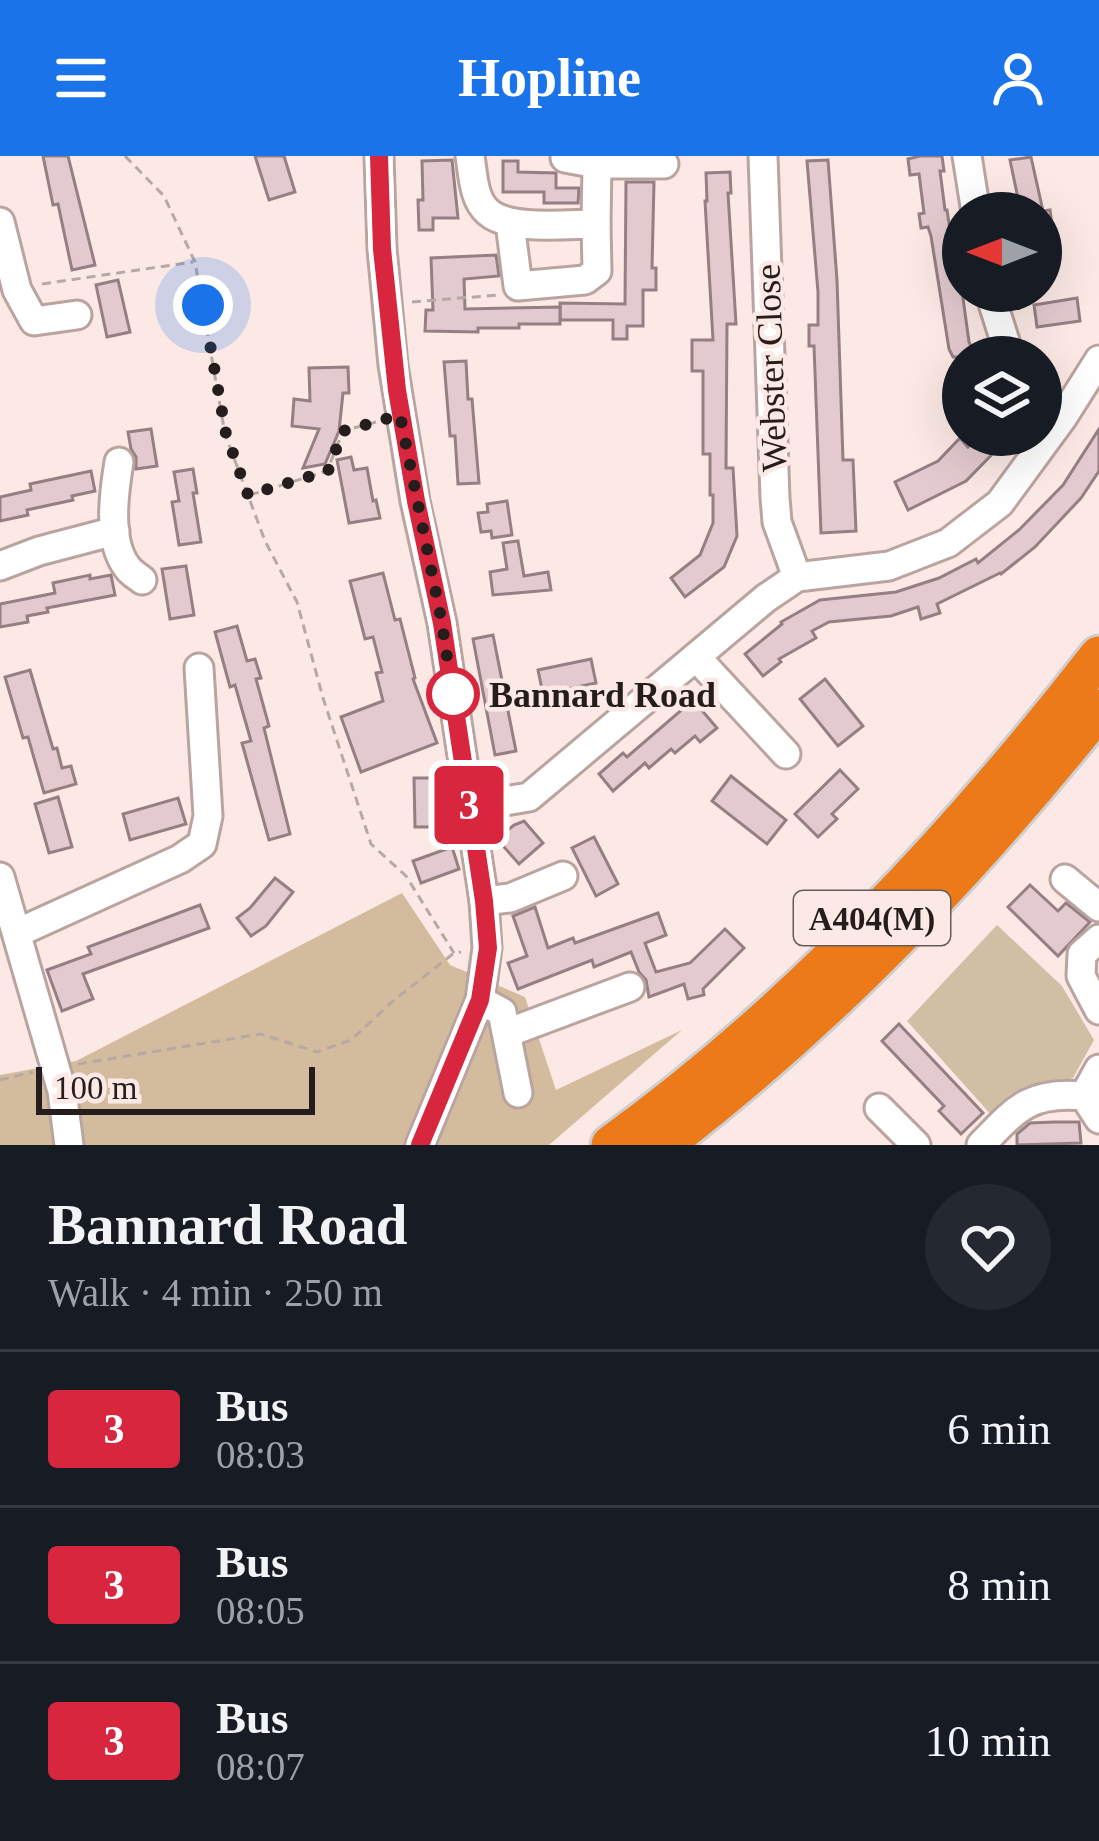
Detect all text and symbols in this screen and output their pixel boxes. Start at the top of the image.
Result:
icon: menu [48,45,114,111]
icon: person [985,45,1051,111]
text: Hopline [458,48,641,108]
north arrow [942,192,1062,312]
map controls [942,192,1062,456]
street label: Webster Close [747,263,795,473]
your location [173,275,233,335]
button: layers [942,336,1062,456]
marker: Bannard Road [428,669,478,719]
place label: Bannard Road [489,675,716,715]
line badge: 3 [430,766,508,844]
text: 3 [459,782,480,828]
road number: A404(M) [794,891,950,945]
scale bar [36,1061,315,1114]
text: 100 m [54,1070,137,1106]
button: heart [925,1184,1051,1310]
text: Bannard Road [48,1193,408,1256]
text: Walk · 4 min · 250 m [48,1271,383,1314]
text: Bus [216,1381,289,1431]
text: 6 min [947,1404,1051,1454]
text: 3 [104,1406,125,1452]
text: 08:03 [216,1433,305,1476]
text: Bus [216,1537,289,1587]
text: 8 min [947,1560,1051,1610]
text: 3 [104,1562,125,1608]
text: 08:05 [216,1589,305,1632]
text: Bus [216,1693,289,1743]
text: 10 min [925,1716,1051,1766]
text: 3 [104,1718,125,1764]
text: 08:07 [216,1745,305,1788]

